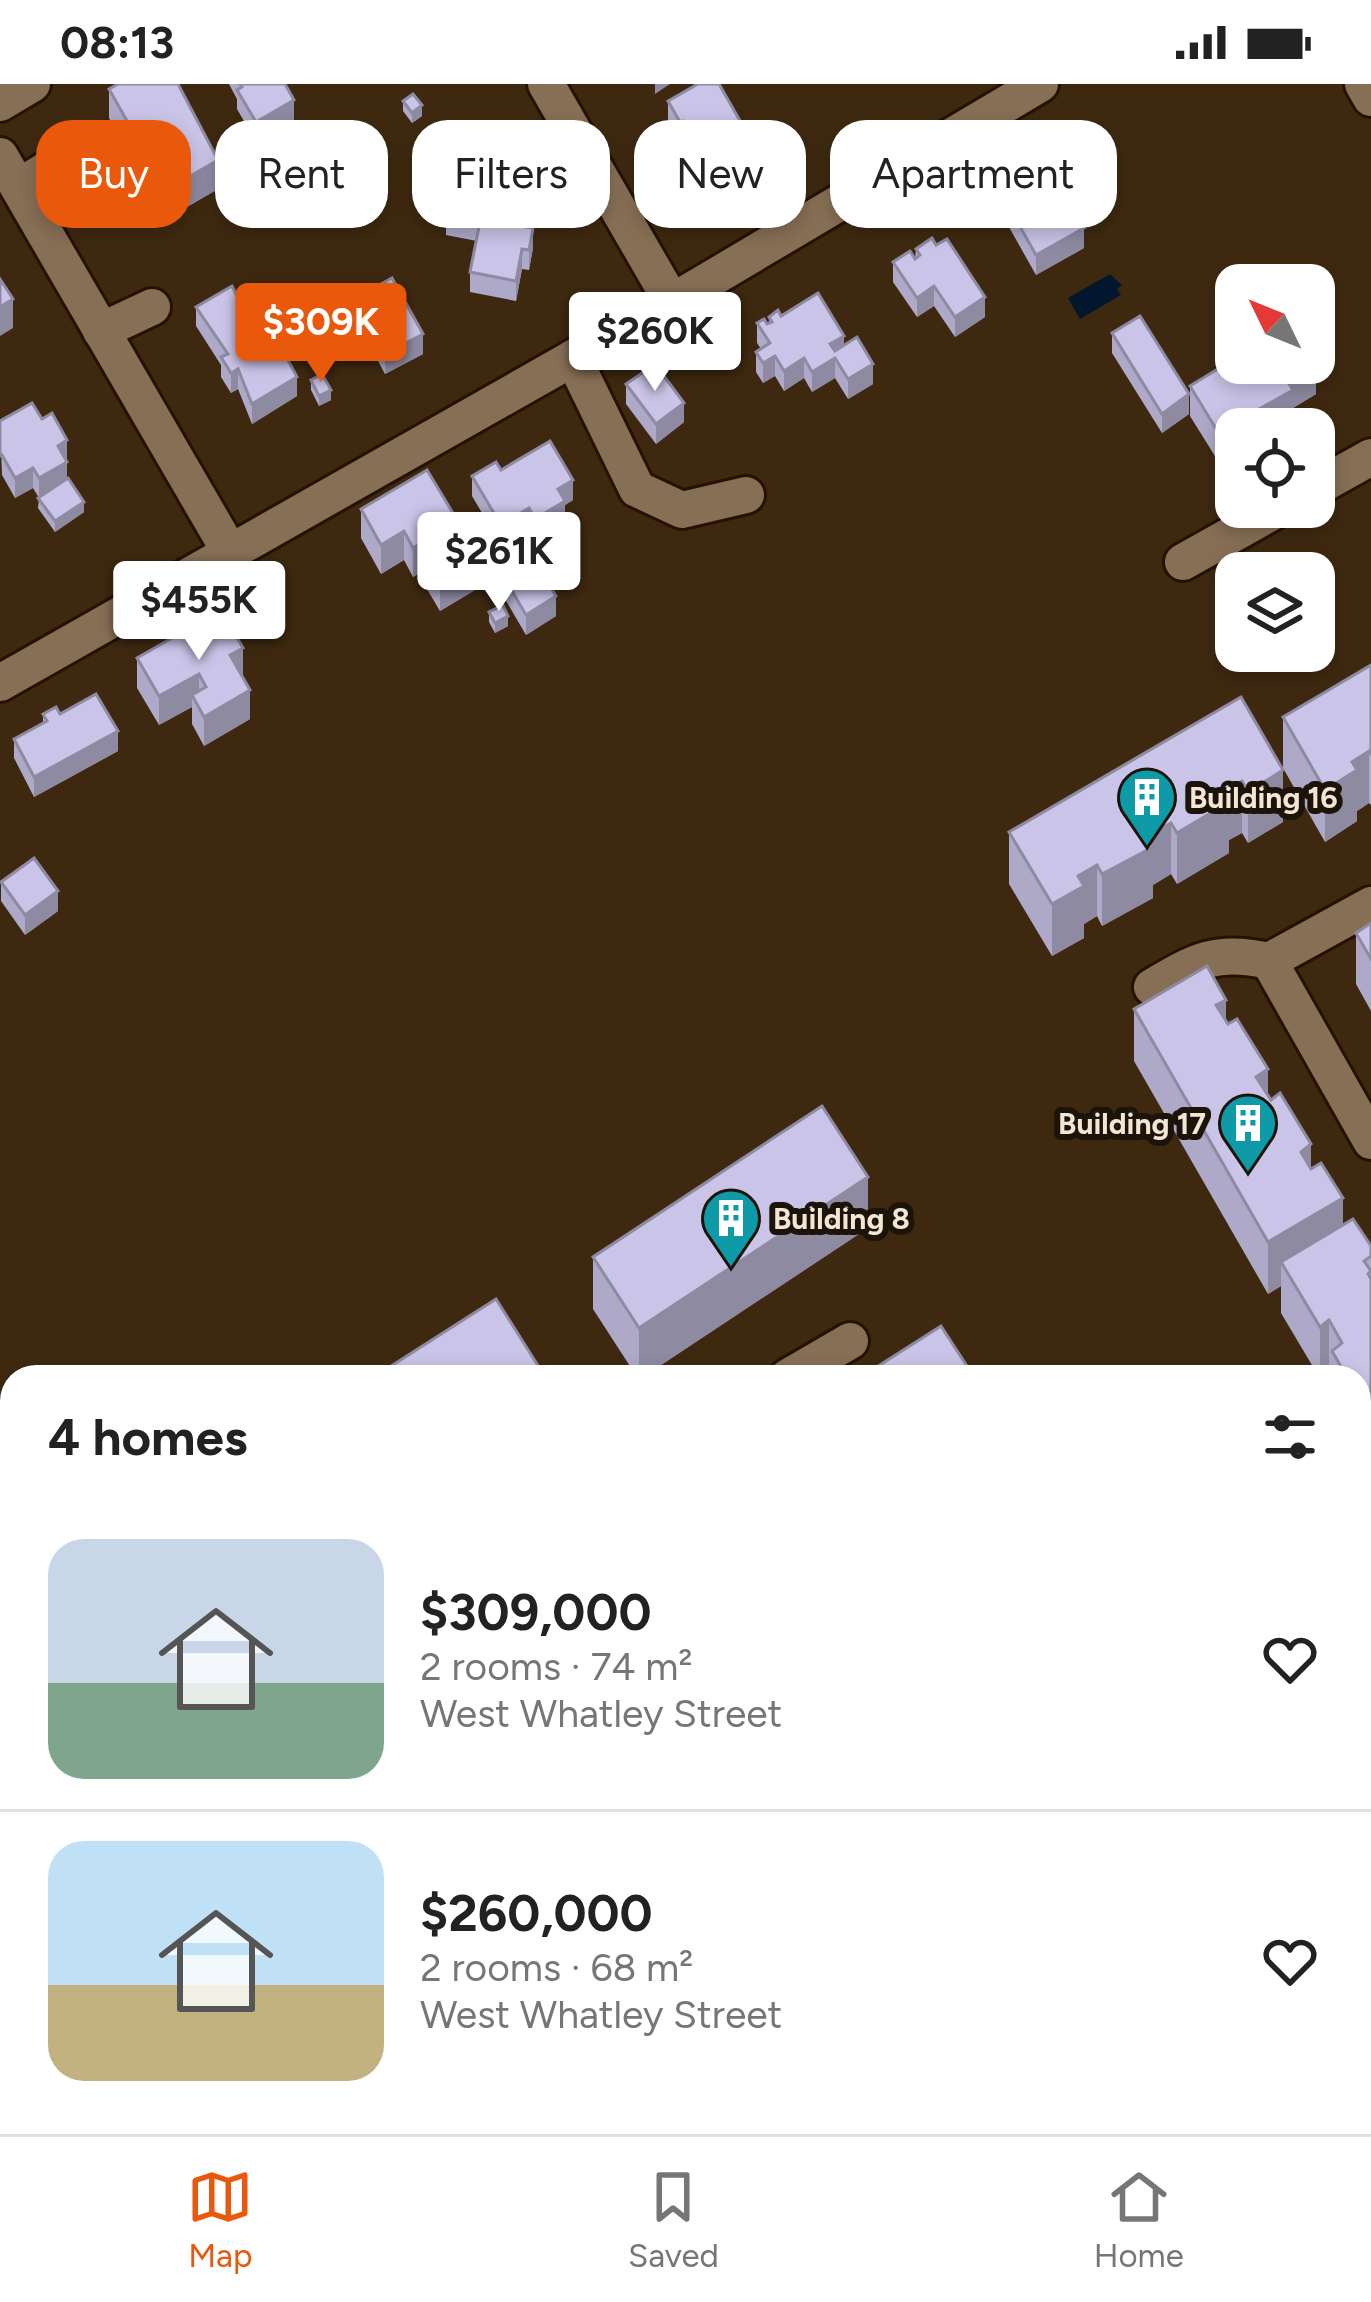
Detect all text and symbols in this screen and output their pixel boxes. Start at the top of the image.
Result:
text: 08:13 [60,15,174,69]
chip: Buy [36,120,191,228]
chip: Rent [215,120,388,228]
chip: Filters [412,120,610,228]
chip: New [634,120,806,228]
chip: Apartment [830,120,1117,228]
north arrow [1215,264,1335,384]
map controls [1215,264,1335,672]
pin: $309K [237,283,405,385]
pin: $260K [571,292,739,394]
text: $309K [262,298,380,345]
text: $260K [596,307,714,354]
button: locate [1215,408,1335,528]
pin: $261K [415,512,583,614]
text: $261K [444,527,554,574]
button: layers [1215,552,1335,672]
pin: $455K [115,561,283,663]
text: $455K [140,576,258,623]
building icon: Building 16 [1116,766,1178,848]
place label: Building 16 [1189,779,1338,816]
building icon: Building 17 [1217,1092,1279,1174]
place label: Building 17 [1058,1105,1206,1142]
building icon: Building 8 [700,1187,762,1269]
place label: Building 8 [773,1200,910,1237]
icon: filters [1257,1404,1323,1470]
text: 4 homes [48,1407,248,1468]
text: $309,000 [420,1582,652,1643]
icon: home [144,1587,288,1731]
icon: heart [1257,1626,1323,1692]
text: 2 rooms · 74 m² [420,1643,692,1690]
text: West Whatley Street [420,1690,782,1737]
text: $260,000 [420,1883,653,1944]
icon: home [144,1889,288,2033]
icon: heart [1257,1928,1323,1994]
text: 2 rooms · 68 m² [420,1944,693,1991]
text: West Whatley Street [420,1991,782,2038]
tab: Map [187,2164,253,2275]
tab: Saved [628,2164,719,2275]
tab: Home [1094,2164,1184,2275]

